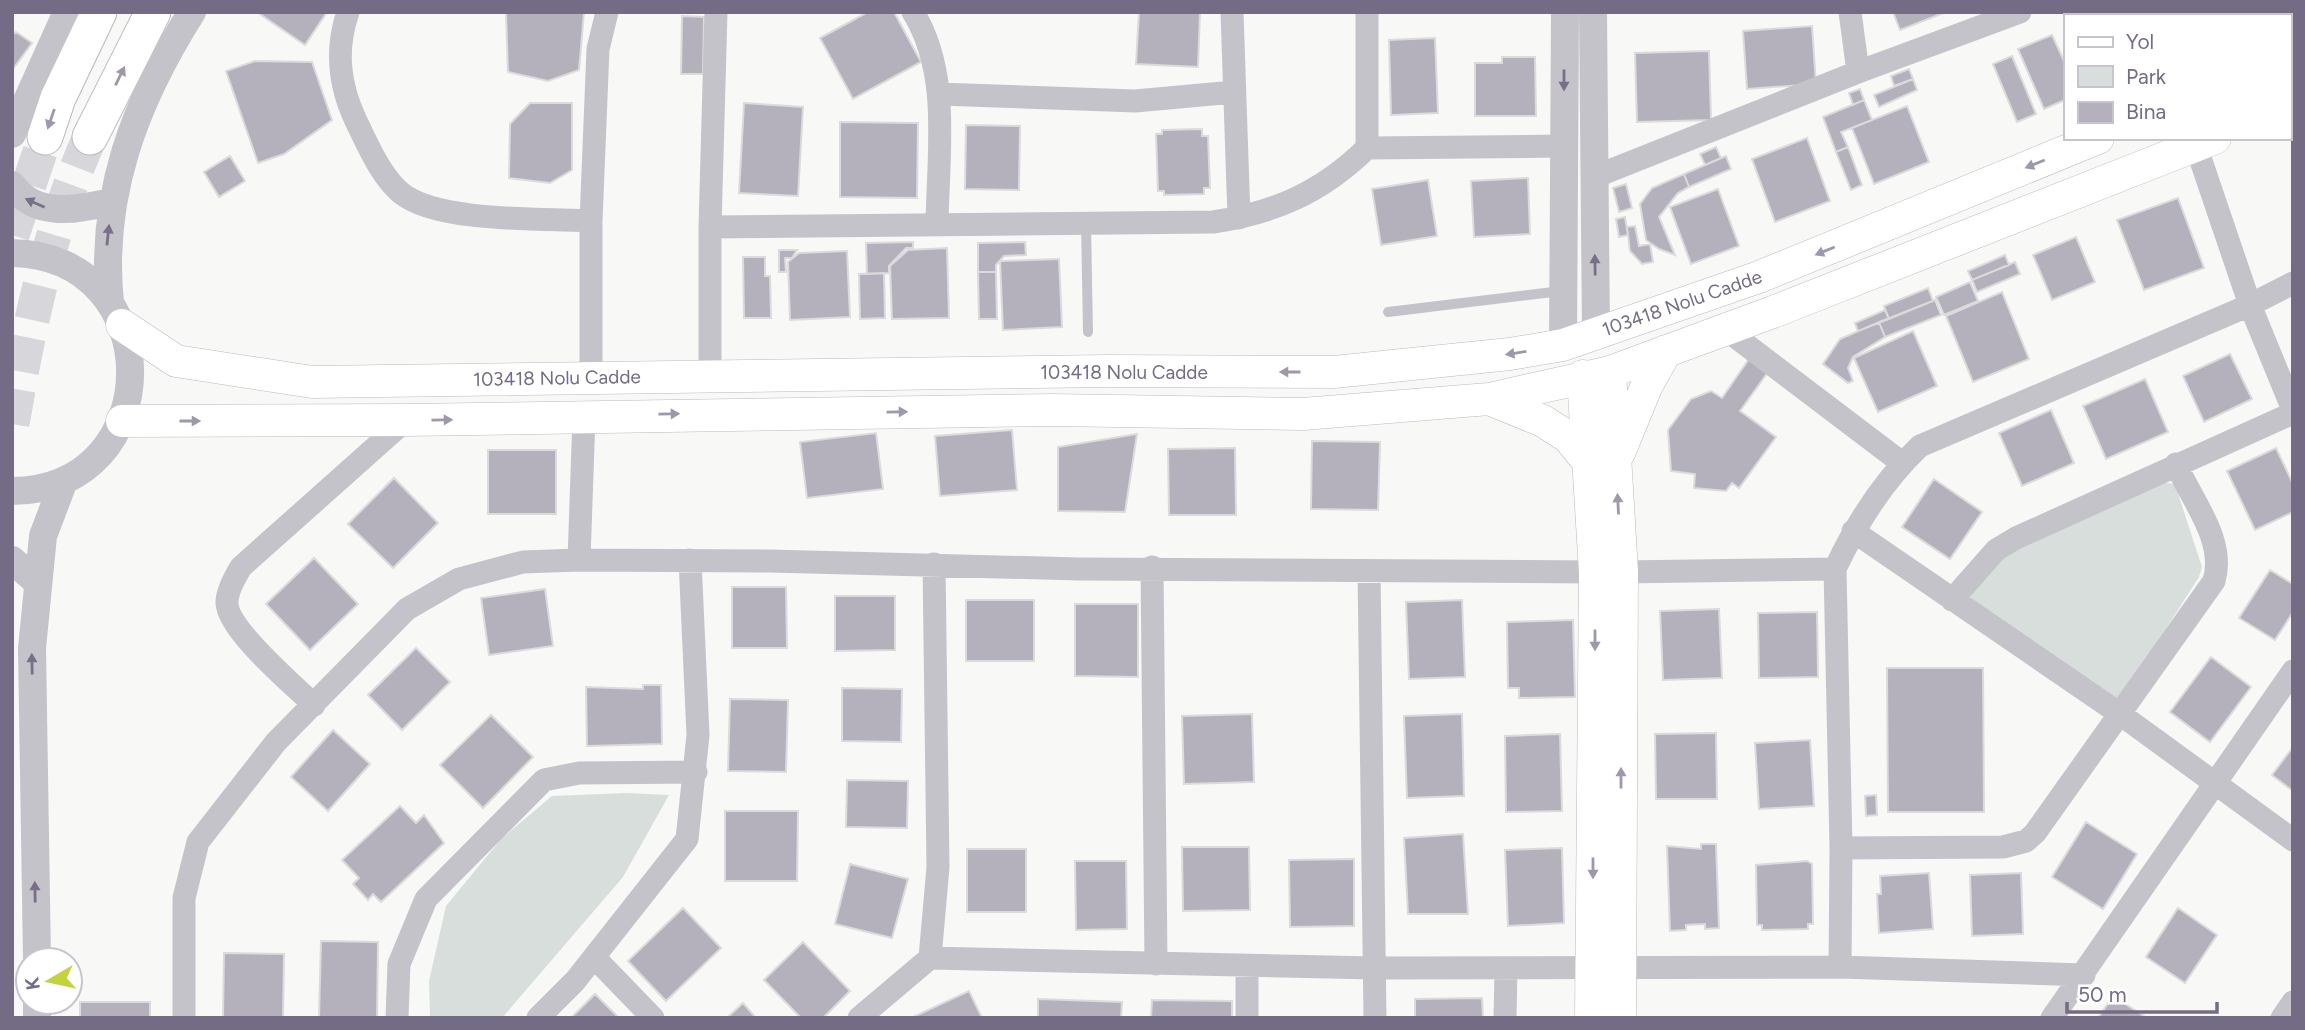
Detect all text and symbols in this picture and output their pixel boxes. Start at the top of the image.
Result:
legend [2064,14,2291,140]
text: Yol [2126,29,2154,54]
text: Park [2126,64,2167,89]
one-way arrow [114,66,126,86]
one-way arrow [1558,70,1570,92]
text: Bina [2126,99,2166,124]
one-way arrow [45,109,56,130]
one-way arrow [2025,159,2046,170]
one-way arrow [25,197,45,209]
one-way arrow [103,224,114,246]
one-way arrow [1814,245,1835,256]
one-way arrow [1590,254,1601,276]
street label: 103418 Nolu Cadde [1599,265,1765,341]
one-way arrow [1505,348,1527,359]
street label: 103418 Nolu Cadde [1040,361,1208,384]
street label: 103418 Nolu Cadde [473,365,641,391]
one-way arrow [1279,366,1301,378]
one-way arrow [886,406,908,417]
one-way arrow [659,408,681,420]
one-way arrow [431,414,453,425]
one-way arrow [179,415,201,427]
one-way arrow [1613,493,1624,515]
one-way arrow [1589,629,1601,651]
one-way arrow [26,653,38,675]
one-way arrow [1615,767,1627,789]
one-way arrow [1587,857,1599,879]
one-way arrow [30,881,41,903]
north arrow [14,946,84,1016]
scale bar [2067,970,2218,1014]
text: K [20,975,45,992]
text: 50 m [2078,982,2127,1007]

